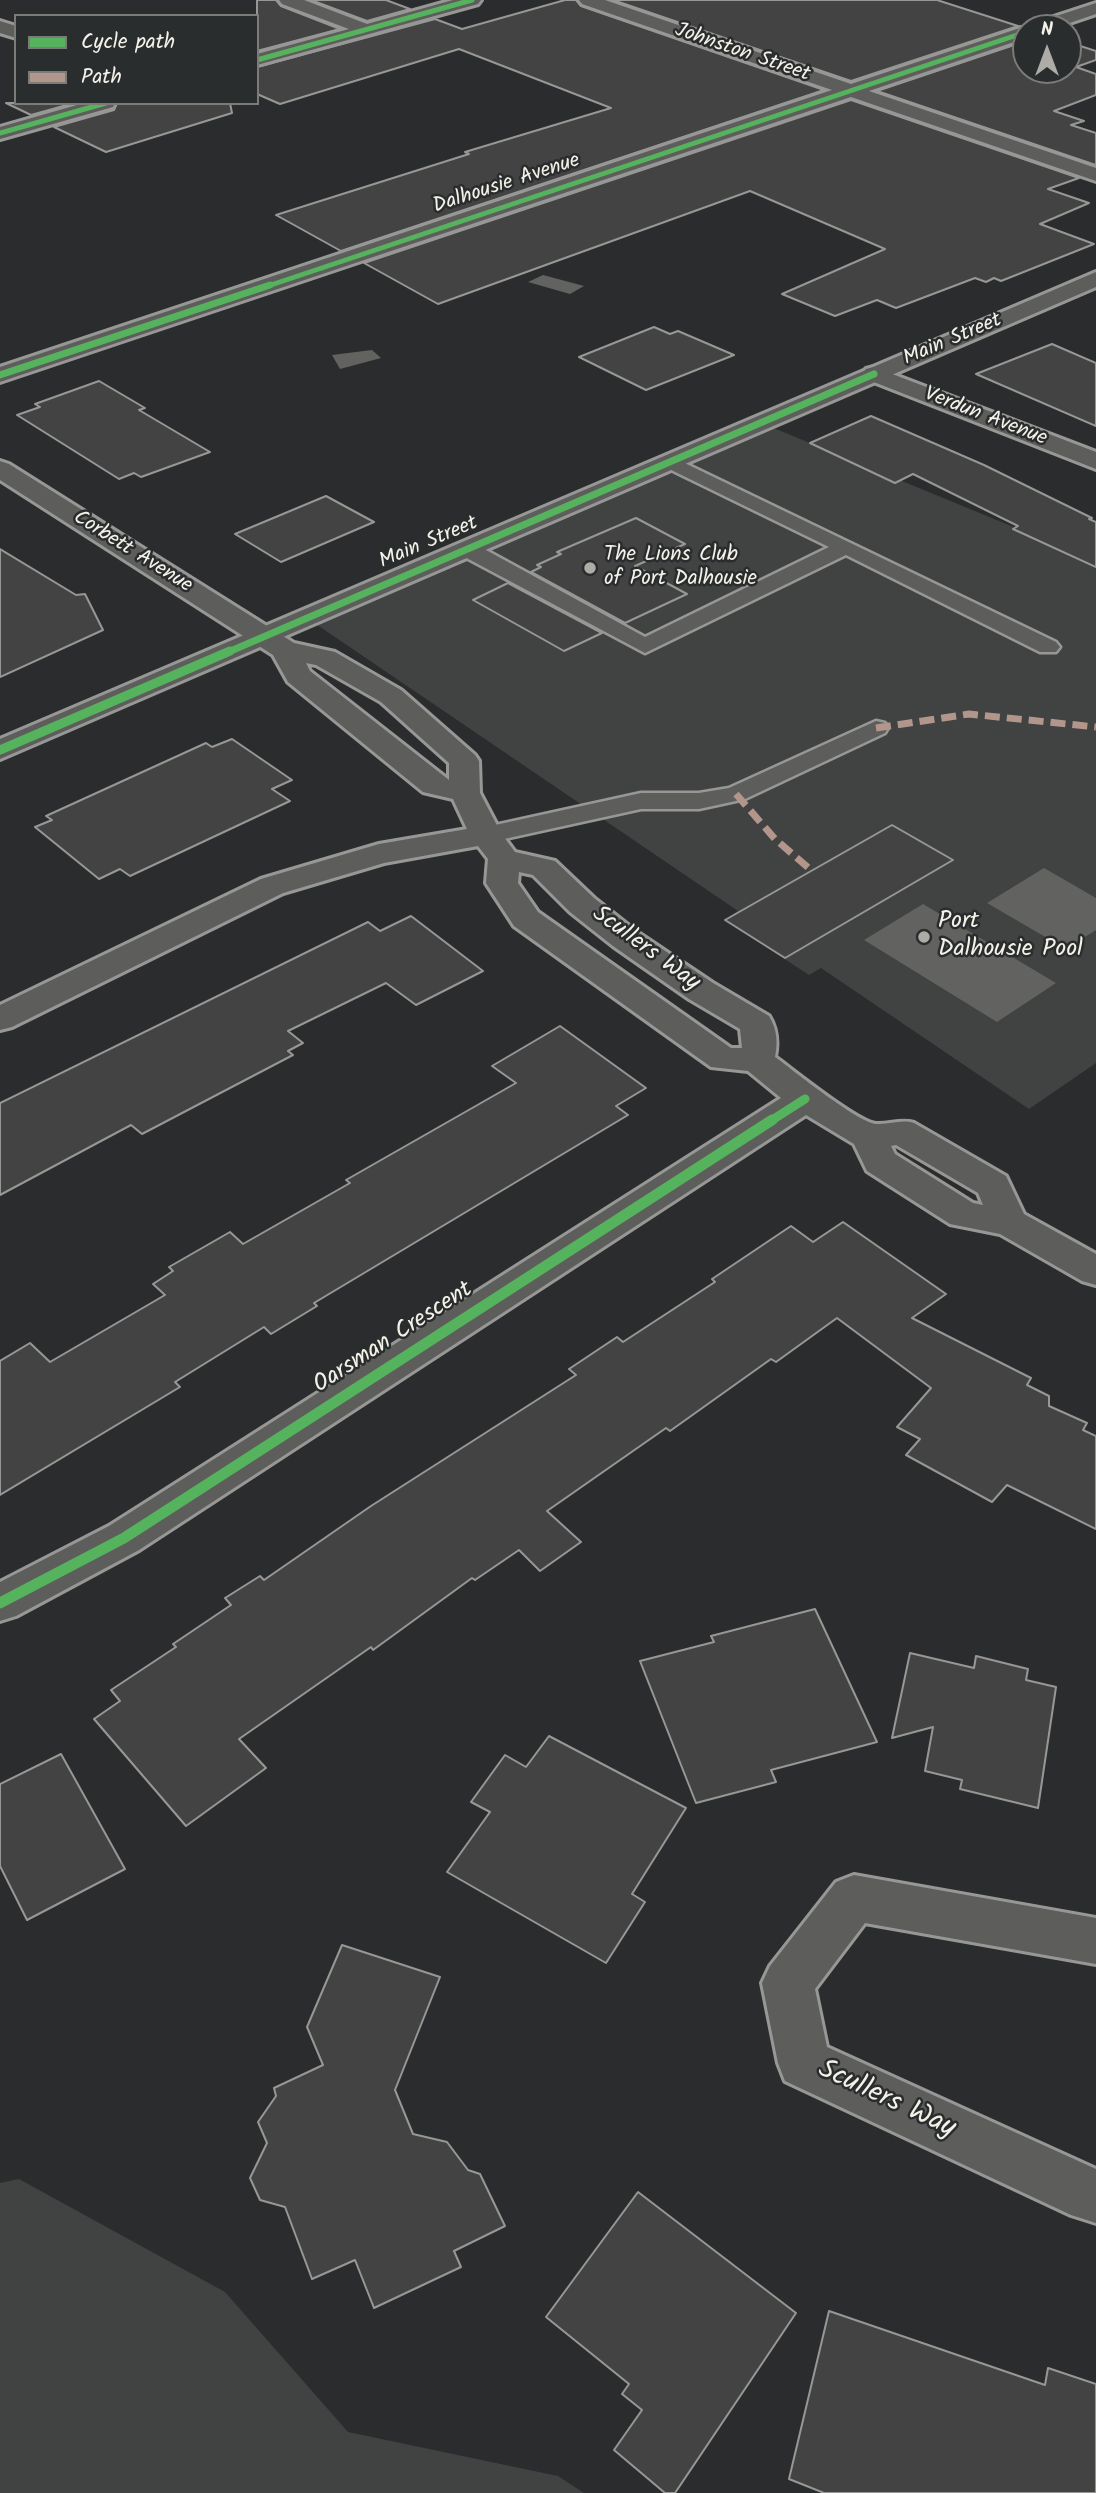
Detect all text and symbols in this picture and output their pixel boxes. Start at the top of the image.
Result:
legend [14,14,259,105]
north arrow [1012,14,1082,84]
text: N [1041,15,1053,45]
street label: Johnston Street [671,19,813,89]
text: Cycle path [81,26,175,59]
text: Path [81,61,122,94]
street label: Dalhousie Avenue [430,149,584,221]
street label: Main Street [900,309,1006,373]
street label: Verdun Avenue [920,383,1050,453]
street label: Corbett Avenue [68,506,196,600]
street label: Main Street [376,512,482,576]
place label: The Lions Club of Port Dalhousie [604,543,757,593]
marker: The Lions Club of Port Dalhousie [582,560,598,576]
street label: Scullers Way [585,901,705,999]
place label: Port Dalhousie Pool [938,909,1083,965]
marker: Port Dalhousie Pool [916,929,932,945]
street label: Oarsman Crescent [309,1277,479,1401]
street label: Scullers Way [812,2055,960,2147]

